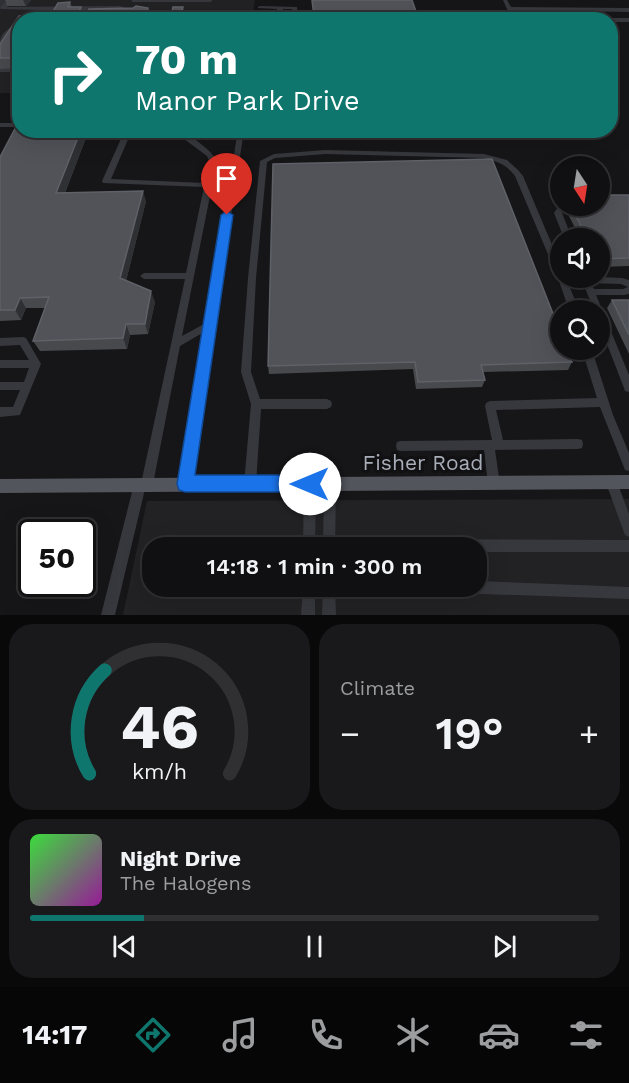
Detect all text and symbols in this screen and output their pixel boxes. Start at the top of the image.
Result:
text: 70 m [135,35,238,84]
icon: right [36,36,114,114]
text: Manor Park Drive [135,85,360,117]
pin [201,153,252,215]
north arrow [550,156,610,216]
map controls [550,156,610,360]
icon: arrive [210,162,243,195]
button: sound [550,228,610,288]
button: search [550,300,610,360]
street label: Fisher Road [362,450,484,475]
position arrow [278,452,342,516]
speed limit sign: 50 [18,519,96,597]
text: 14:18 · 1 min · 300 m [207,554,422,579]
text: Climate [340,676,415,700]
text: 46 [120,690,199,763]
text: 19° [435,707,504,760]
text: − [340,714,360,753]
text: + [579,714,599,753]
text: km/h [132,759,187,784]
text: Night Drive [120,846,241,871]
text: The Halogens [120,871,252,895]
icon: previous [108,930,141,963]
icon: pause [298,930,331,963]
icon: next [488,930,521,963]
icon: directions [132,1014,174,1056]
icon: music [219,1014,261,1056]
icon: phone [305,1014,347,1056]
icon: climate [392,1014,434,1056]
icon: car [478,1014,520,1056]
icon: filters [565,1014,607,1056]
text: 14:17 [22,1019,88,1051]

